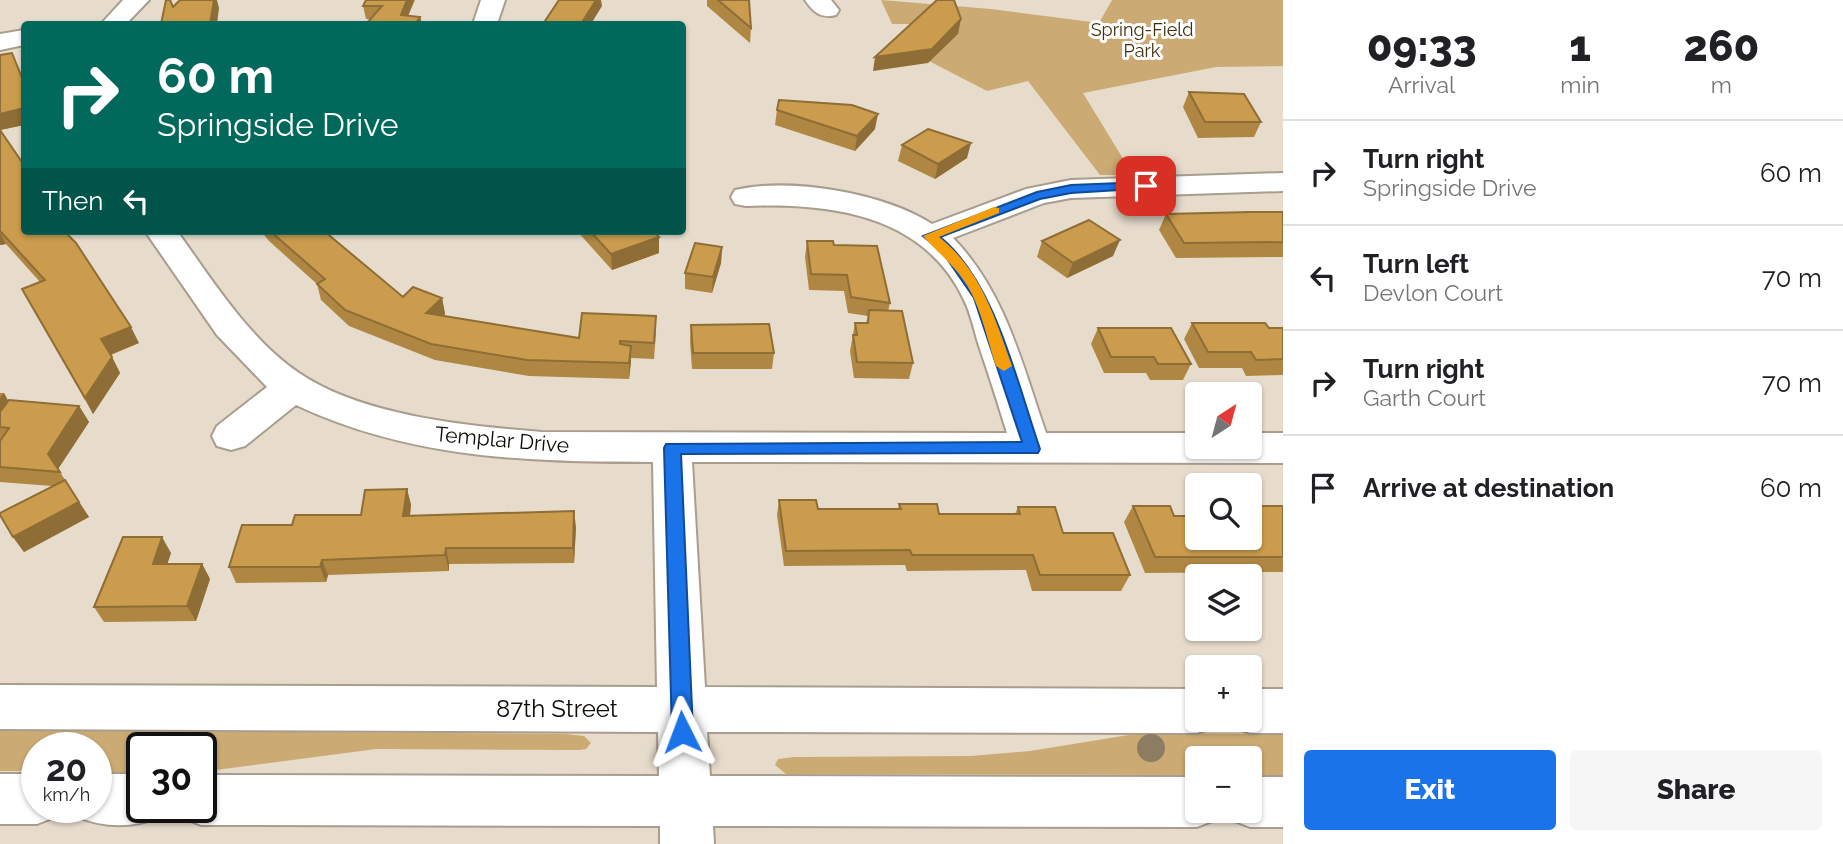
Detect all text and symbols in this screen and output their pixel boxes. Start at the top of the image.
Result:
park label: Spring-Field Park [1091,19,1193,61]
text: 09:33 [1367,22,1477,71]
text: 1 [1569,22,1591,71]
text: 260 [1684,22,1759,71]
text: 60 m [157,47,274,104]
icon: right [42,49,133,140]
text: Arrival [1388,71,1455,98]
text: min [1560,71,1600,98]
text: m [1711,71,1732,98]
text: Springside Drive [157,106,398,143]
text: Turn right [1363,144,1484,174]
icon: right [1304,154,1342,192]
pin [1116,156,1176,216]
text: 60 m [1760,158,1822,188]
icon: arrive [1127,167,1165,205]
text: Springside Drive [1363,174,1537,201]
icon: left [117,182,155,220]
text: Then [42,186,103,216]
text: Turn left [1363,249,1469,279]
icon: left [1304,259,1342,297]
text: 70 m [1762,263,1822,293]
text: Devlon Court [1363,279,1503,306]
text: Turn right [1363,354,1484,384]
icon: right [1304,364,1342,402]
text: 70 m [1762,368,1822,398]
north arrow [1185,382,1262,458]
map controls [1185,382,1262,823]
text: Garth Court [1363,384,1486,411]
street label: Templar Drive [434,421,570,458]
icon: arrive [1304,469,1342,507]
button: search [1185,473,1262,550]
text: Arrive at destination [1363,473,1614,503]
text: 60 m [1760,473,1822,503]
button: layers [1185,564,1262,641]
button: + [1185,655,1262,732]
street label: 87th Street [496,694,618,723]
position arrow [645,695,719,769]
speed limit sign: 30 [126,732,217,823]
button: − [1185,746,1262,823]
text: 20 [46,748,87,789]
button: Exit [1304,750,1556,830]
button: Share [1570,750,1822,830]
text: km/h [43,784,90,805]

